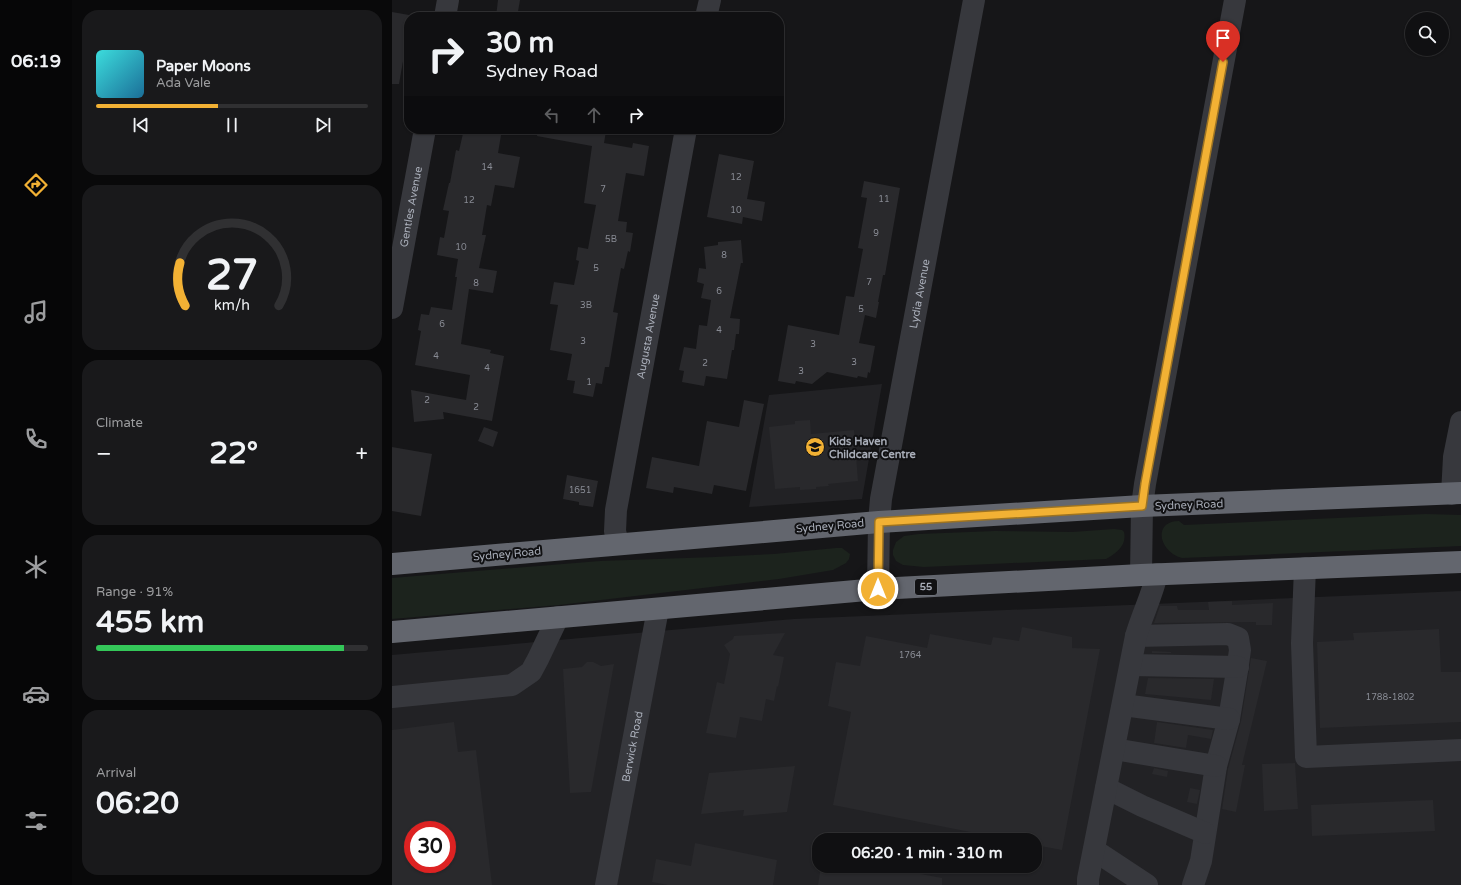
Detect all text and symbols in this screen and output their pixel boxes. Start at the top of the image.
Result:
map controls [1405,12,1449,56]
button: search [1405,12,1449,56]
pin [1206,21,1240,62]
text: 30 m [486,26,554,60]
icon: arrive [1212,27,1234,49]
icon: right [420,28,472,80]
text: 06:19 [11,50,61,72]
text: Paper Moons [156,57,251,75]
text: Sydney Road [486,60,598,82]
text: Ada Vale [156,75,211,91]
icon: left [541,104,563,126]
icon: ahead [583,104,605,126]
icon: right [625,104,647,126]
icon: previous [130,114,152,136]
icon: pause [221,114,243,136]
icon: next [312,114,334,136]
house number: 14 [481,162,493,173]
street label: Gentles Avenue [397,165,424,248]
icon: directions [22,171,50,199]
house number: 12 [730,172,742,183]
house number: 7 [600,184,606,195]
house number: 11 [878,194,890,205]
house number: 12 [463,195,475,206]
house number: 10 [730,205,742,216]
house number: 9 [873,228,879,239]
house number: 5B [605,234,617,245]
house number: 10 [455,242,467,253]
text: 27 [206,250,258,300]
house number: 8 [721,250,727,261]
street label: Lydia Avenue [906,258,932,329]
house number: 5 [593,263,599,274]
house number: 7 [866,277,872,288]
house number: 8 [473,278,479,289]
house number: 6 [716,286,722,297]
street label: Augusta Avenue [634,293,662,380]
text: km/h [214,296,250,313]
icon: music [22,298,50,326]
house number: 3B [580,300,592,311]
house number: 5 [858,304,864,315]
house number: 6 [439,319,445,330]
house number: 4 [716,325,722,336]
house number: 3 [580,336,586,347]
house number: 3 [810,339,816,350]
house number: 4 [433,351,439,362]
house number: 3 [851,357,857,368]
house number: 2 [702,358,708,369]
house number: 4 [484,363,490,374]
house number: 3 [798,366,804,377]
house number: 1 [586,377,592,388]
house number: 2 [424,395,430,406]
house number: 2 [473,402,479,413]
text: Climate [96,415,143,431]
icon: phone [22,425,50,453]
text: 22° [209,435,258,472]
place label: Kids Haven Childcare Centre [829,435,916,461]
school or university icon: Kids Haven Childcare Centre [804,436,826,458]
text: − [96,441,112,467]
text: + [356,441,368,467]
house number: 1651 [569,485,591,496]
street label: Sydney Road [1155,497,1223,513]
street label: Sydney Road [795,517,865,535]
street label: Sydney Road [472,545,542,563]
icon: climate [22,553,50,581]
position arrow [857,568,899,610]
road number: 55 [915,579,937,595]
text: Range · 91% [96,584,173,600]
text: 455 km [96,604,204,641]
house number: 1764 [899,650,922,661]
icon: car [22,680,50,708]
house number: 1788-1802 [1366,692,1414,703]
street label: Berwick Road [619,710,645,783]
text: Arrival [96,765,136,781]
text: 06:20 [96,785,179,822]
icon: filters [22,807,50,835]
speed limit sign: 30 [404,821,456,873]
text: 06:20 · 1 min · 310 m [852,844,1002,862]

